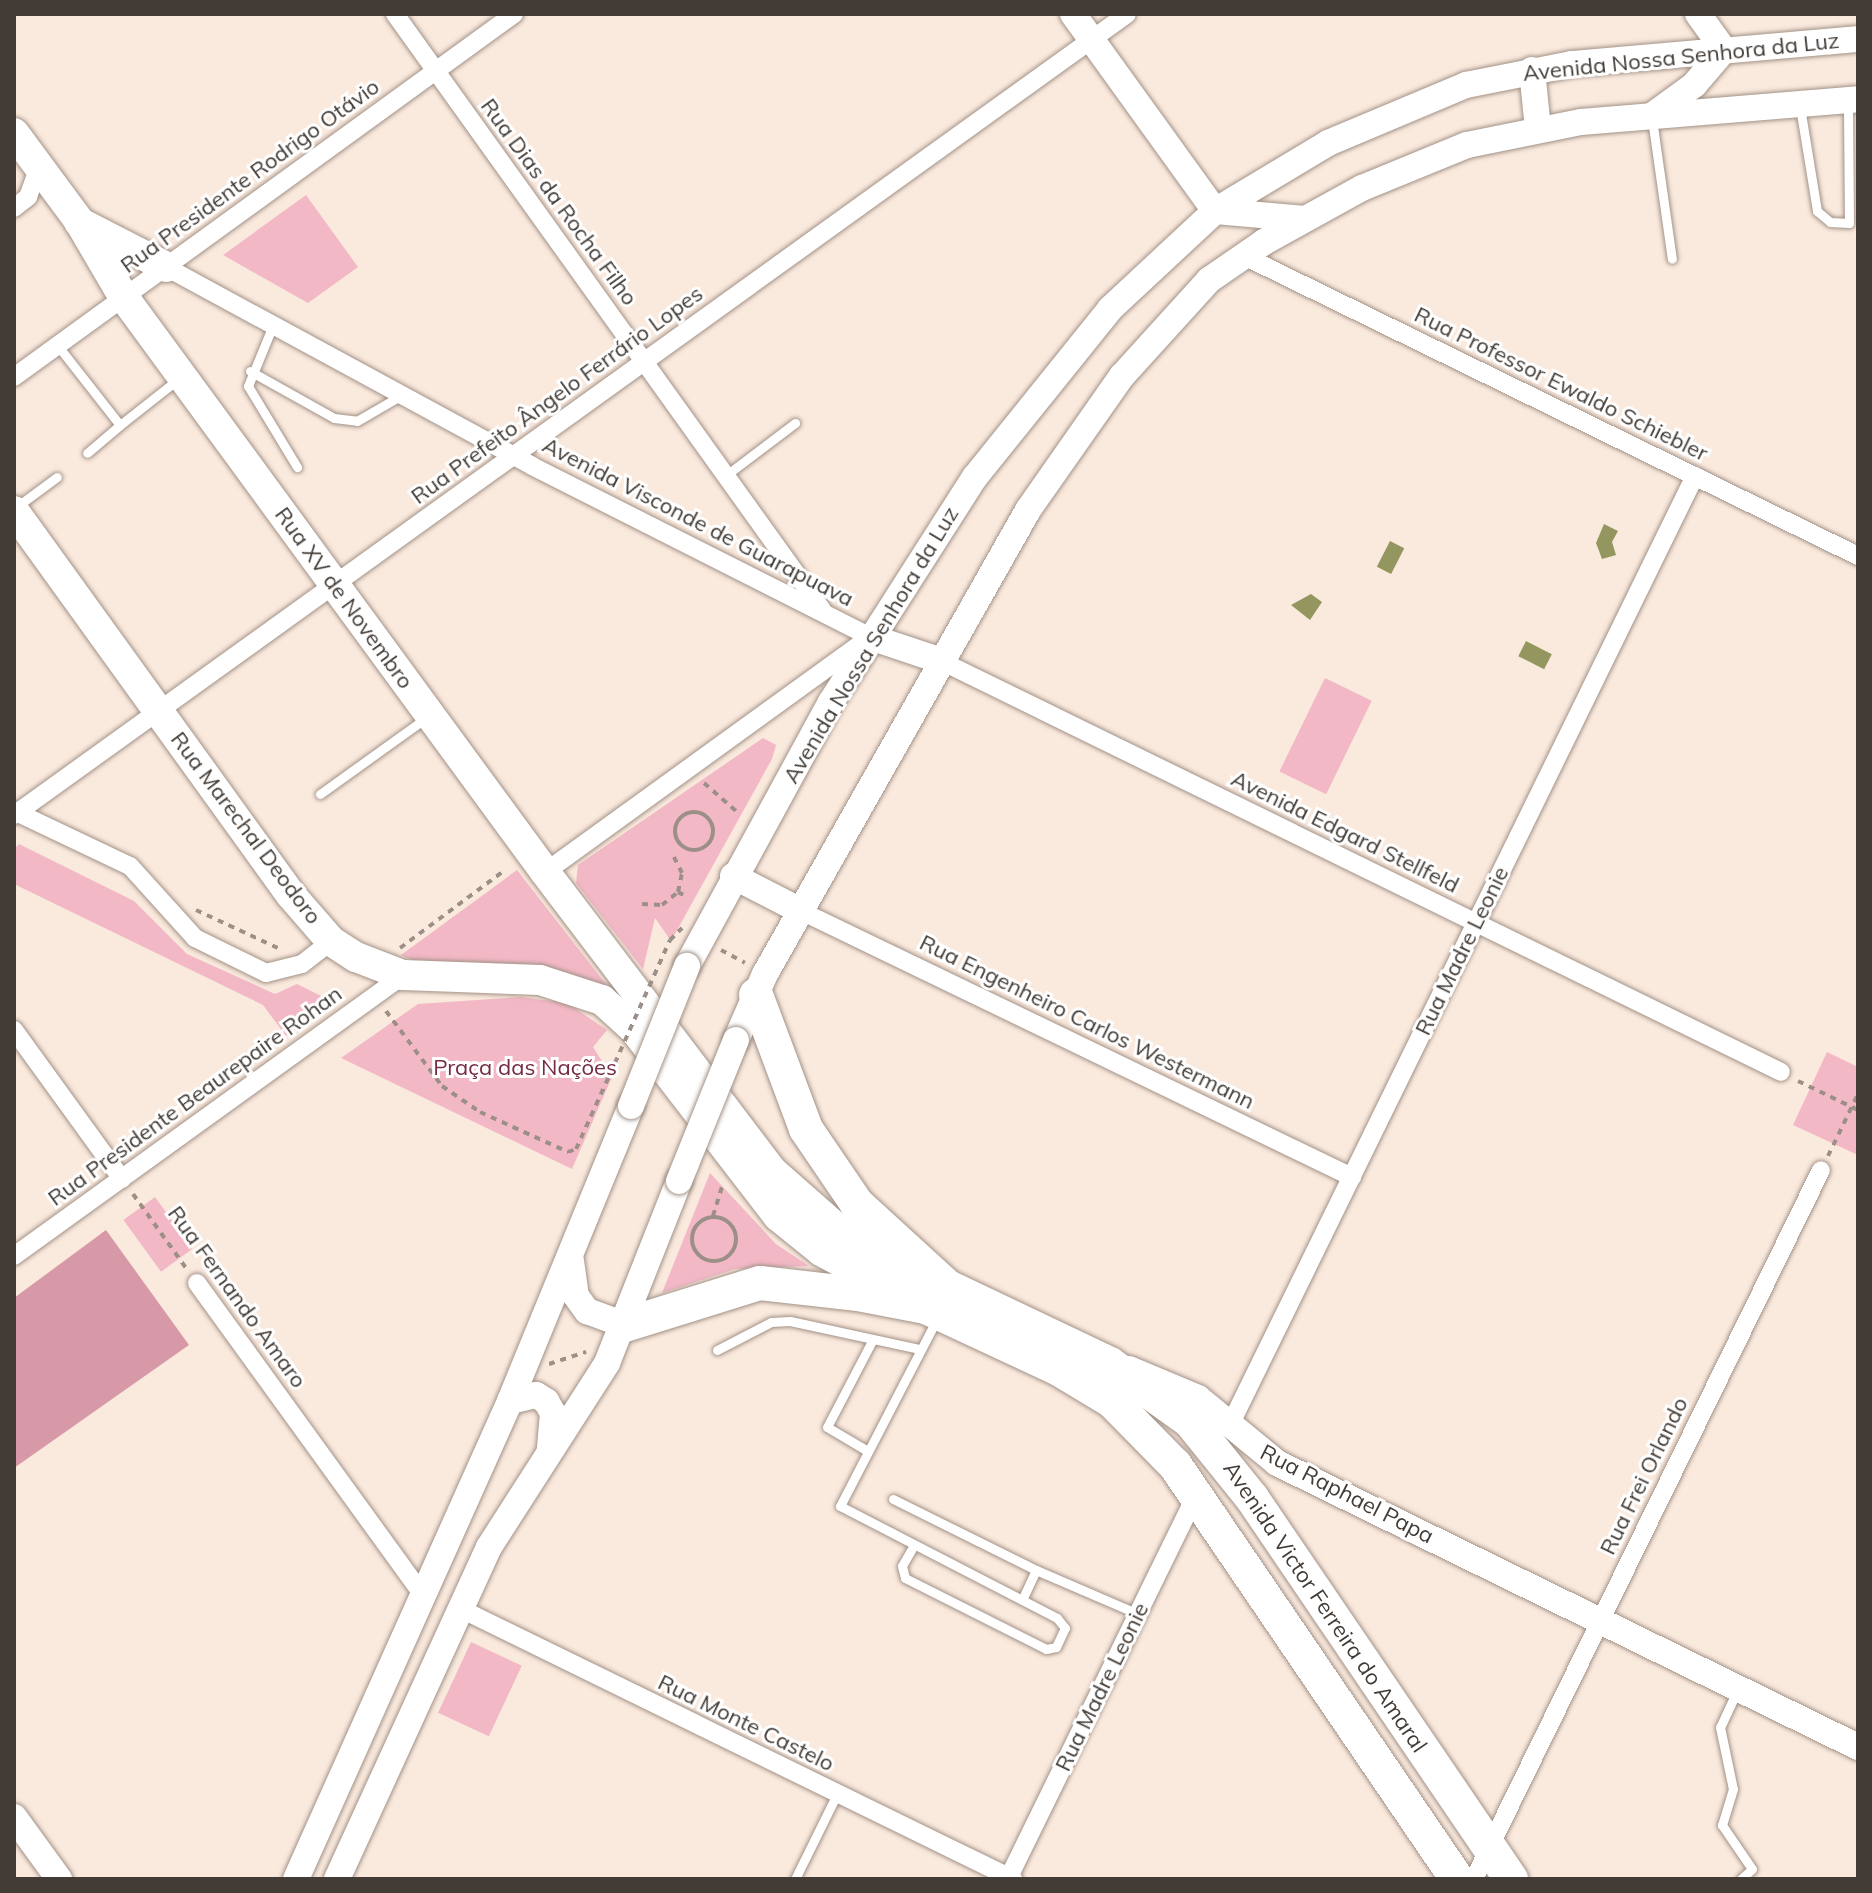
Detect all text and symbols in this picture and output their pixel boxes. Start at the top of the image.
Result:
street label: Avenida Nossa Senhora da Luz [1522,27,1840,87]
street label: Rua Presidente Rodrigo Otávio [116,73,384,279]
street label: Rua Dias da Rocha Filho [475,93,643,311]
street label: Rua Prefeito Ângelo Ferrário Lopes [406,280,708,510]
street label: Rua Professor Ewaldo Schiebler [1410,301,1712,467]
street label: Avenida Visconde de Guarapuava [538,432,858,612]
street label: Rua XV de Novembro [269,502,419,694]
street label: Avenida Nossa Senhora da Luz [778,502,964,788]
street label: Rua Marechal Deodoro [165,727,327,929]
street label: Avenida Edgard Stellfeld [1227,765,1463,899]
street label: Rua Madre Leonie [1410,862,1514,1040]
street label: Rua Engenheiro Carlos Westermann [915,929,1259,1115]
street label: Rua Presidente Beaurepaire Rohan [43,981,347,1211]
park label: Praça das Nações [433,1055,617,1081]
street label: Rua Fernando Amaro [162,1201,312,1393]
street label: Rua Frei Orlando [1594,1393,1694,1559]
street label: Rua Raphael Papa [1256,1439,1438,1549]
street label: Avenida Victor Ferreira do Amaral [1218,1457,1432,1757]
street label: Rua Madre Leonie [1050,1598,1154,1776]
street label: Rua Monte Castelo [654,1669,838,1777]

